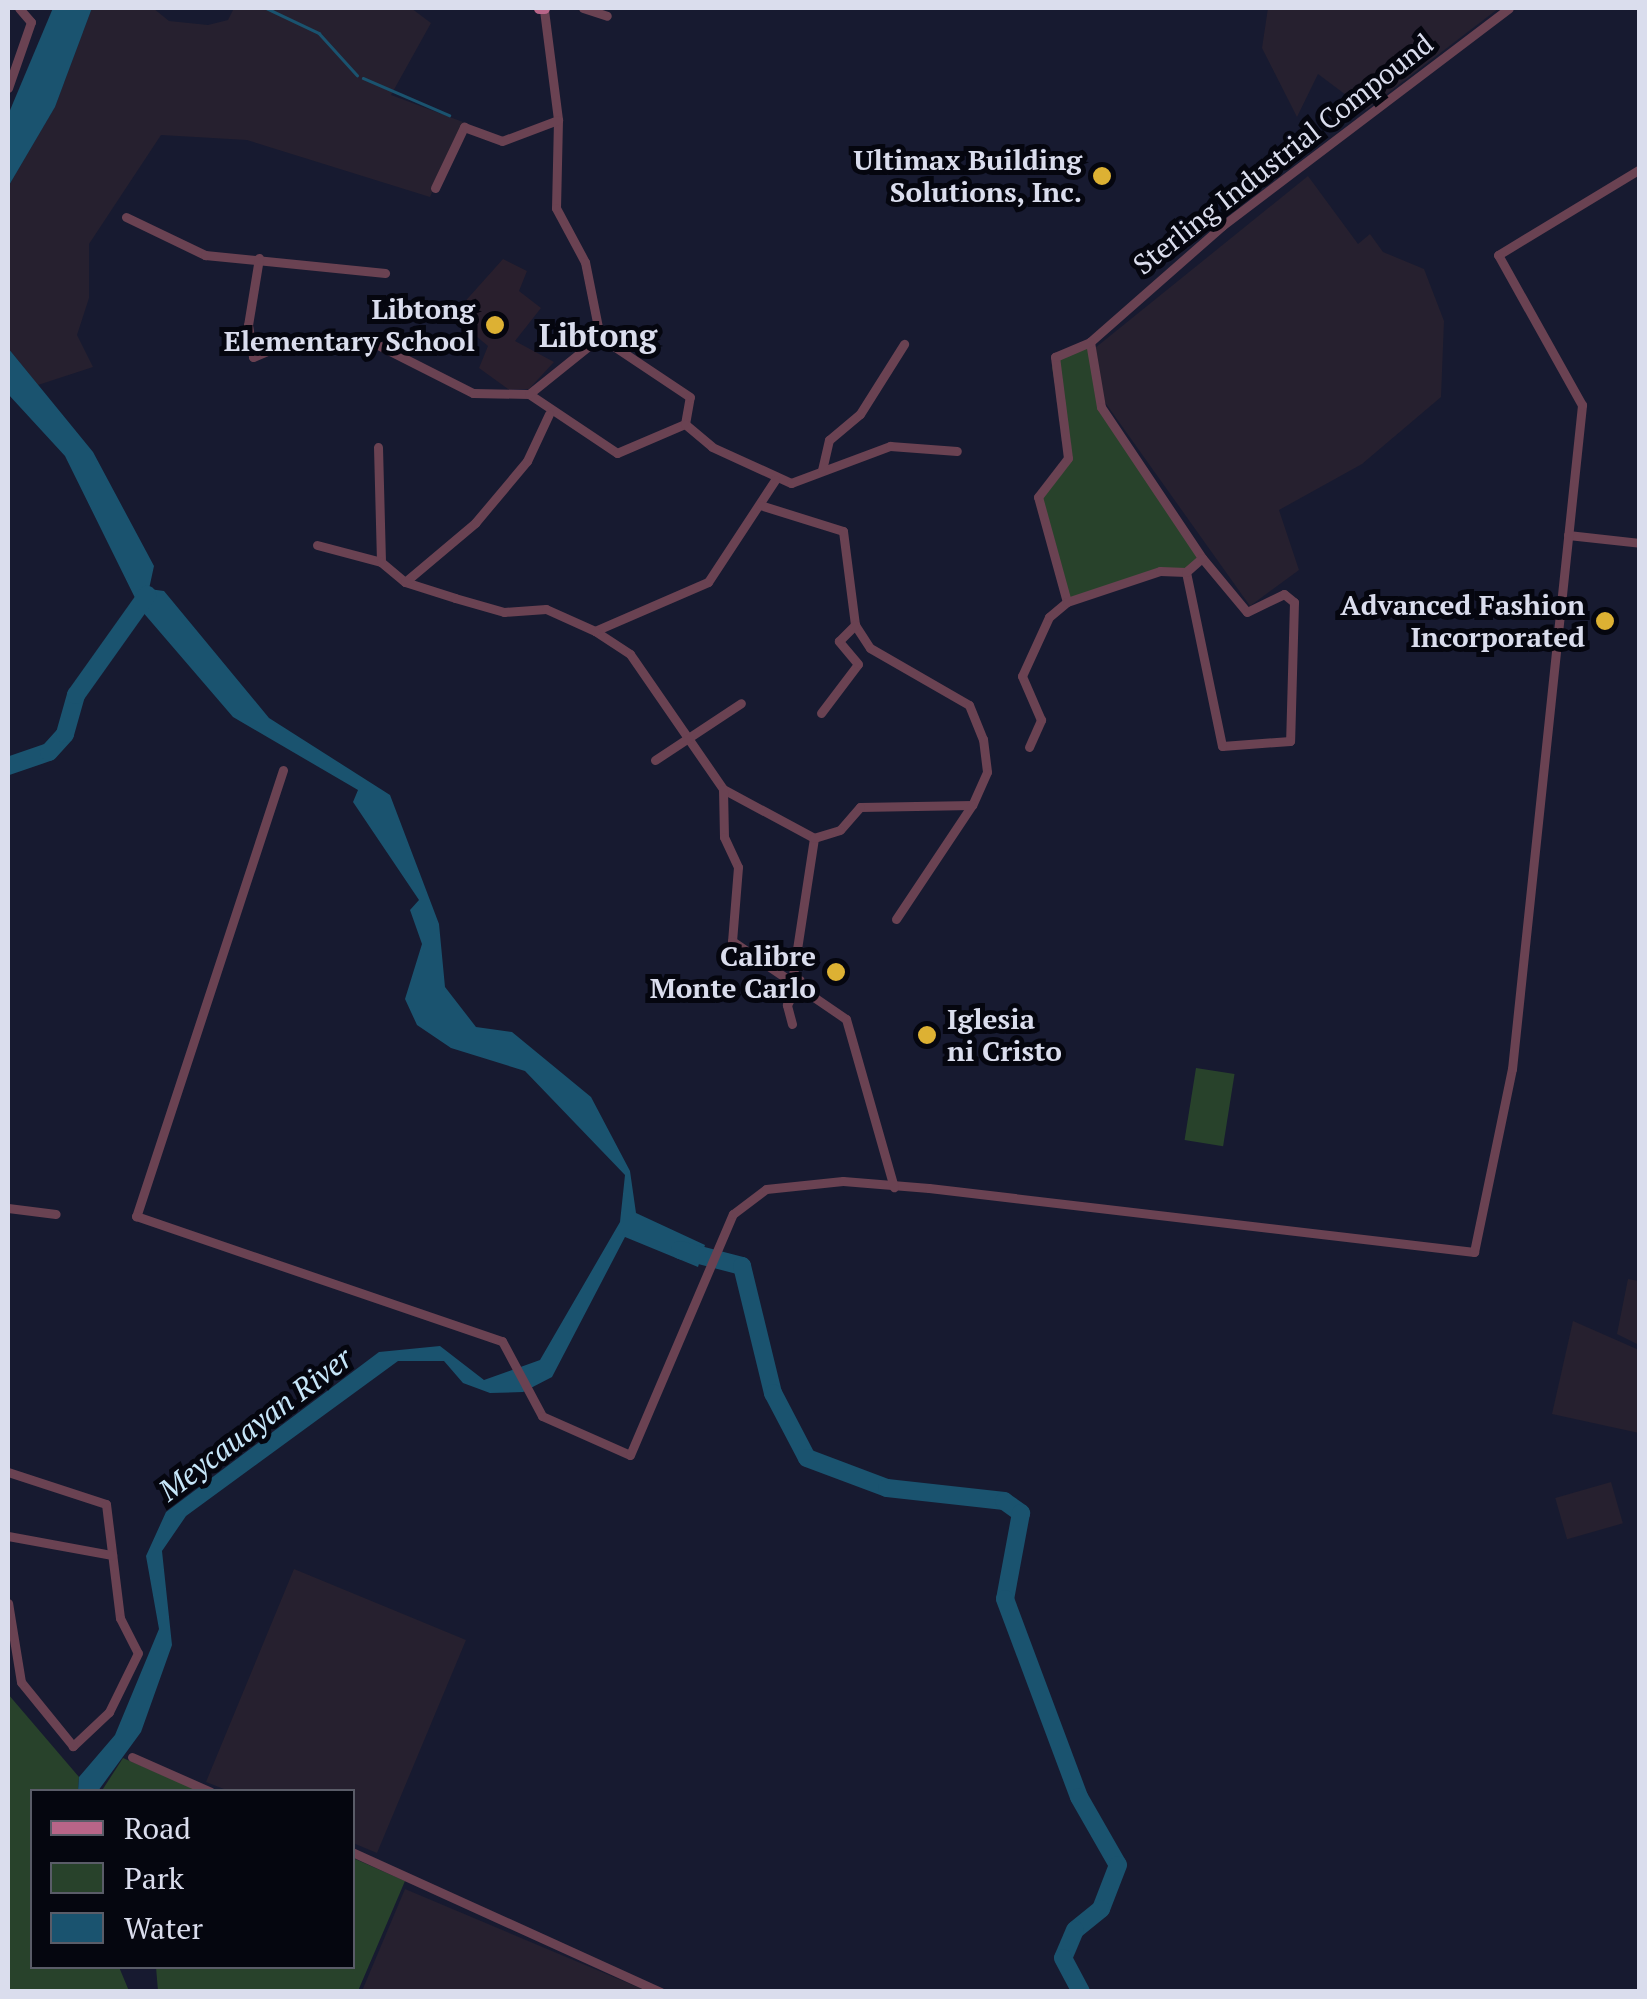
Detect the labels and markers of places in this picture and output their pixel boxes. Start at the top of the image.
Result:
place label: Ultimax Building Solutions, Inc. [853,143,1082,209]
marker: Ultimax Building Solutions, Inc. [1091,165,1113,187]
place label: Libtong Elementary School [224,292,475,358]
marker: Libtong Elementary School [484,314,506,336]
place label: Advanced Fashion Incorporated [1340,588,1585,654]
marker: Advanced Fashion Incorporated [1594,610,1616,632]
place label: Calibre Monte Carlo [650,939,816,1005]
marker: Calibre Monte Carlo [825,961,847,983]
place label: Iglesia ni Cristo [947,1002,1062,1068]
marker: Iglesia ni Cristo [916,1024,938,1046]

